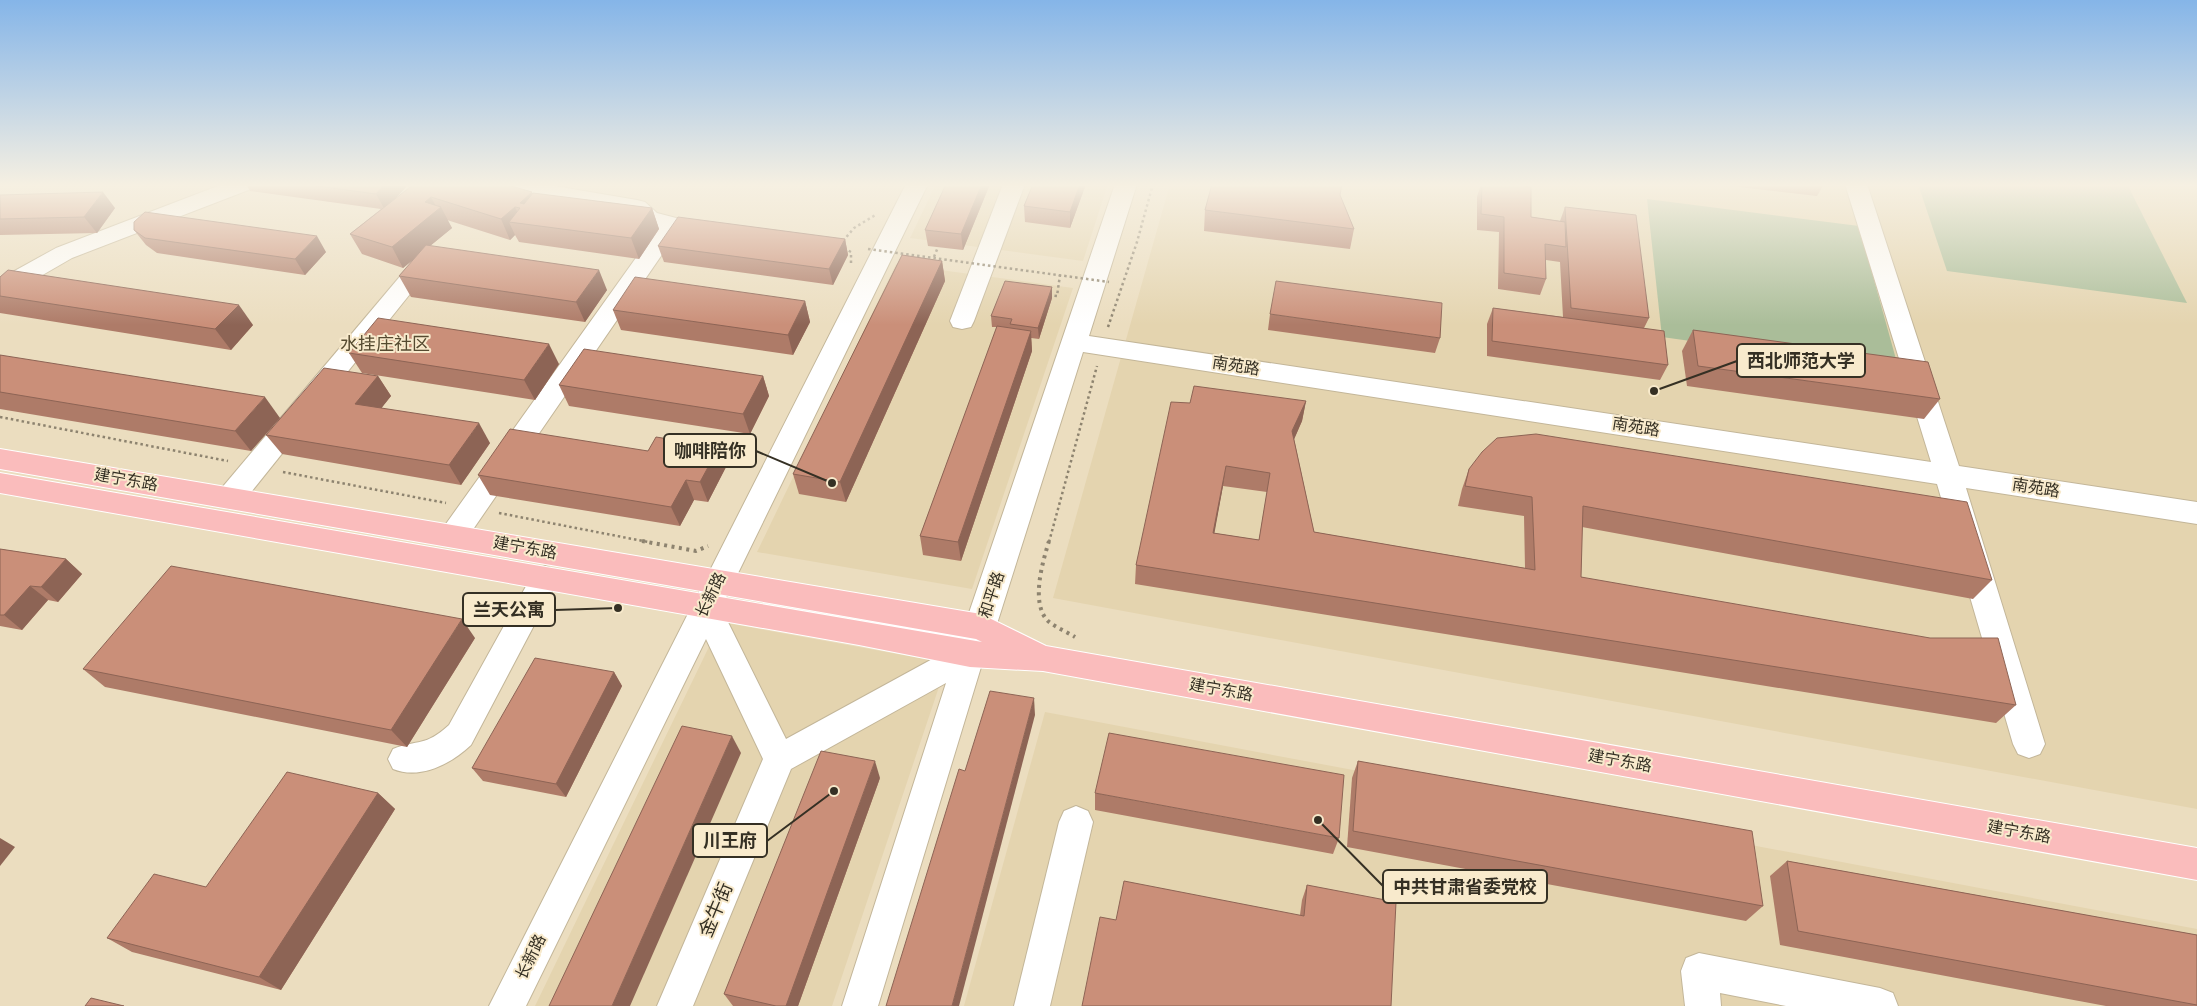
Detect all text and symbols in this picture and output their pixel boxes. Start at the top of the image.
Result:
district label: 水挂庄社区 [340,333,430,355]
callout: 西北师范大学 [1737,344,1865,377]
text: 西北师范大学 [1747,350,1855,372]
street label: 南苑路 [1211,352,1261,380]
street label: 南苑路 [1611,413,1661,441]
callout: 咖啡陪你 [664,434,756,467]
text: 咖啡陪你 [674,440,746,462]
street label: 建宁东路 [93,465,159,495]
street label: 南苑路 [2011,474,2061,502]
street label: 建宁东路 [492,533,558,563]
street label: 长新路 [691,569,731,621]
street label: 和平路 [975,569,1009,621]
callout: 兰天公寓 [463,593,555,626]
text: 兰天公寓 [473,599,545,621]
street label: 建宁东路 [1188,675,1254,705]
street label: 建宁东路 [1587,746,1653,776]
street label: 建宁东路 [1986,817,2052,847]
callout: 川王府 [693,824,767,857]
text: 川王府 [703,830,757,852]
callout: 中共甘肃省委党校 [1383,870,1547,903]
text: 中共甘肃省委党校 [1393,876,1537,898]
street label: 金牛街 [695,879,737,941]
street label: 长新路 [511,931,551,983]

